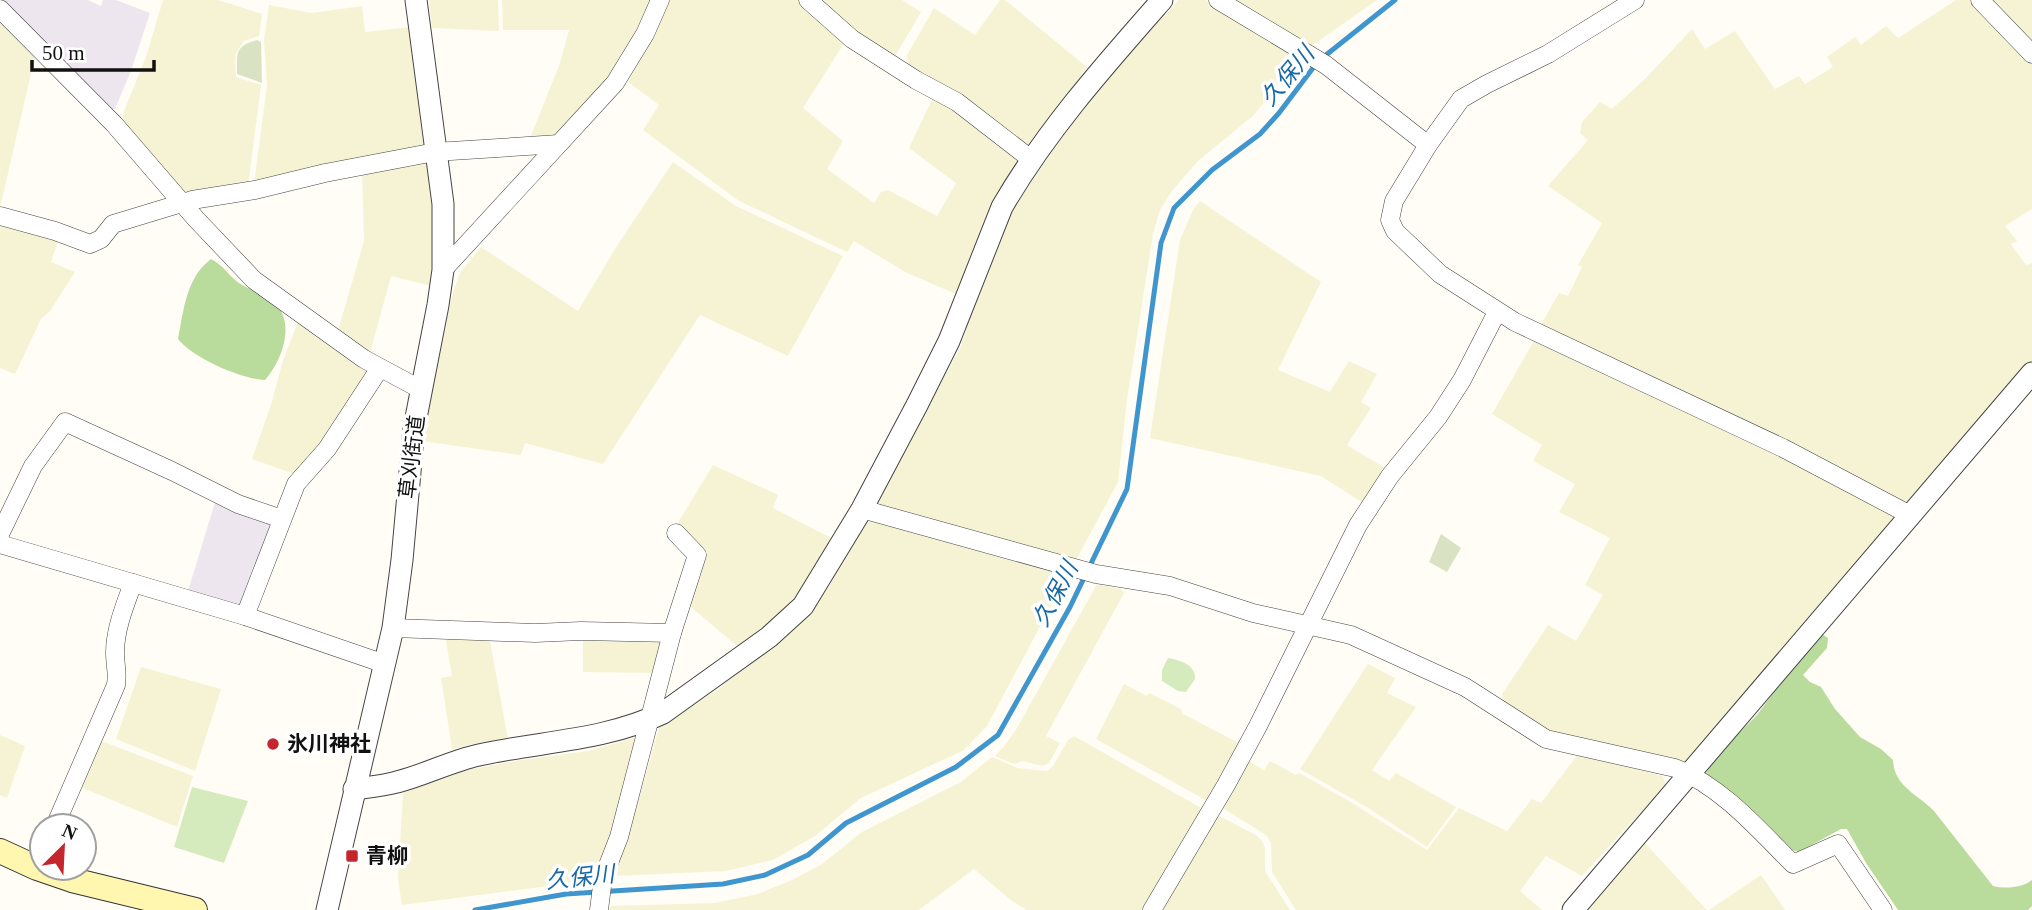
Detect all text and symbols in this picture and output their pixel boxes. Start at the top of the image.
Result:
scale bar [32,28,154,72]
water label: 久保川 [1256,40,1321,111]
text: 50 m [42,41,85,65]
street label: 草刈街道 [395,414,429,500]
water label: 久保川 [1028,555,1084,631]
place label: 氷川神社 [287,732,371,756]
marker: 氷川神社 [265,736,281,752]
north arrow [28,812,98,882]
text: N [59,820,80,844]
place label: 青柳 [366,844,408,868]
marker: 青柳 [344,848,360,864]
water label: 久保川 [544,861,619,894]

